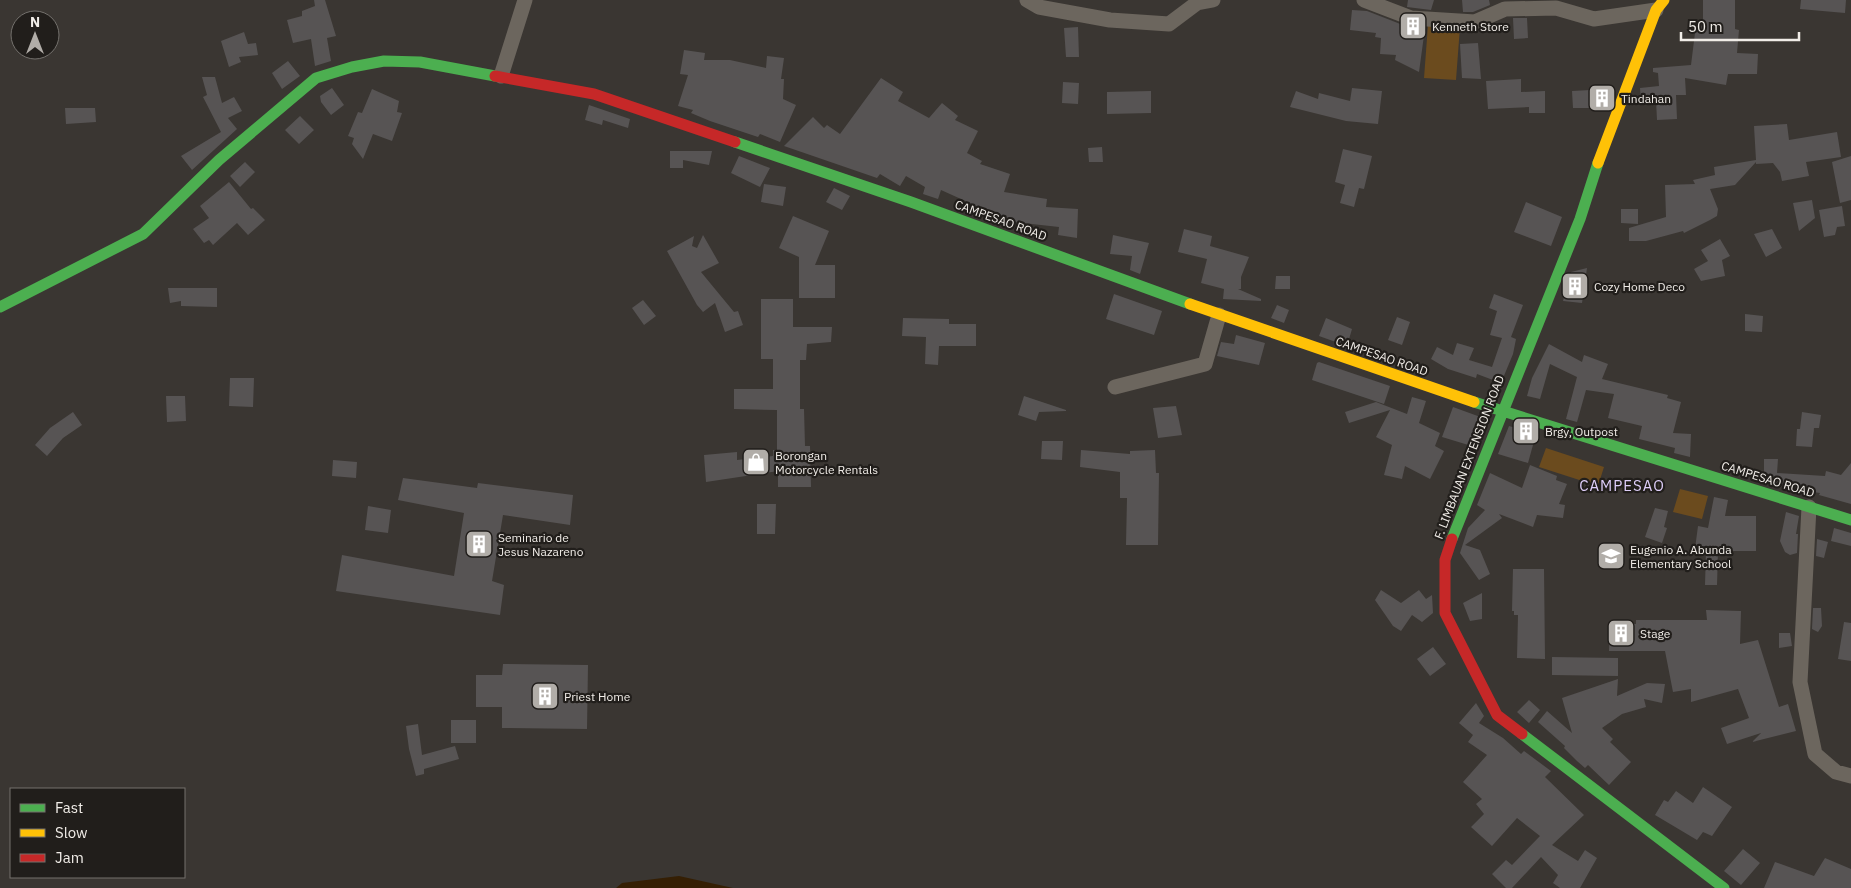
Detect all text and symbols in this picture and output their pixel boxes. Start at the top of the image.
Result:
north arrow [10,10,60,60]
scale bar [1681,10,1798,42]
building icon: Kenneth Store [1398,11,1428,41]
text: N [30,13,40,31]
text: 50 m [1688,17,1723,36]
place label: Kenneth Store [1432,19,1509,34]
building icon: Tindahan [1587,83,1617,113]
place label: Tindahan [1621,91,1671,106]
street label: CAMPESAO ROAD [953,196,1049,244]
building icon: Cozy Home Deco [1560,271,1590,301]
place label: Cozy Home Deco [1594,279,1685,294]
street label: CAMPESAO ROAD [1334,333,1430,379]
street label: F. LIMBAUAN EXTENSION ROAD [1431,373,1507,541]
building icon: Brgy, Outpost [1511,416,1541,446]
place label: Brgy, Outpost [1545,424,1618,439]
shop icon: Borongan Motorcycle Rentals [741,447,771,477]
place label: Borongan Motorcycle Rentals [775,448,878,477]
street label: CAMPESAO ROAD [1720,458,1816,500]
district label: CAMPESAO [1579,476,1665,495]
building icon: Seminario de Jesus Nazareno [464,529,494,559]
place label: Seminario de Jesus Nazareno [498,530,584,559]
school or university icon: Eugenio A. Abunda Elementary School [1596,541,1626,571]
place label: Eugenio A. Abunda Elementary School [1630,542,1732,571]
building icon: Stage [1606,618,1636,648]
place label: Stage [1640,626,1671,641]
building icon: Priest Home [530,681,560,711]
place label: Priest Home [564,689,631,704]
legend [10,788,185,878]
text: Fast [55,798,83,817]
text: Slow [55,823,88,842]
text: Jam [55,848,84,867]

